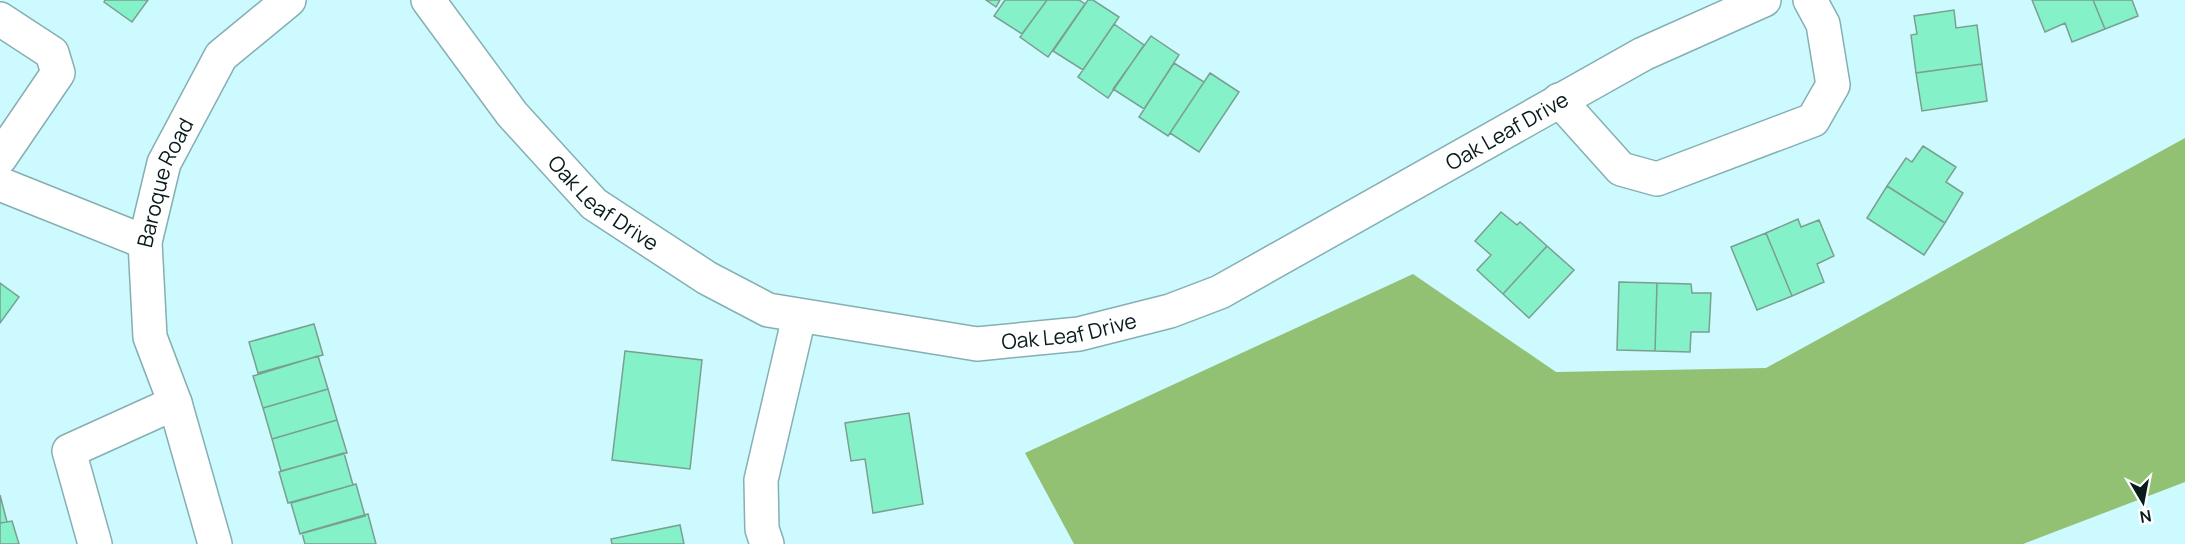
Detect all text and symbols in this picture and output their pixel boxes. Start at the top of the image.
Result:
street label: Oak Leaf Drive [1440,85,1573,176]
street label: Baroque Road [130,113,200,250]
street label: Oak Leaf Drive [542,149,664,257]
street label: Oak Leaf Drive [1000,306,1139,356]
north arrow [2113,472,2173,532]
text: N [2138,505,2153,529]

